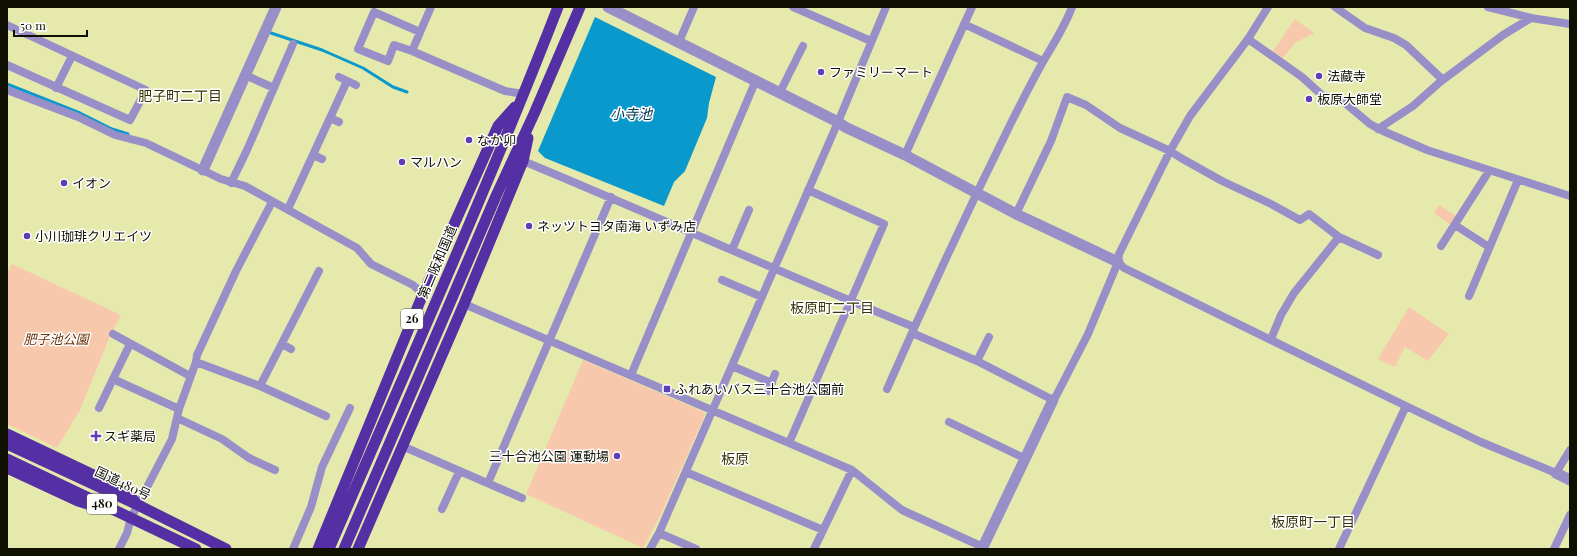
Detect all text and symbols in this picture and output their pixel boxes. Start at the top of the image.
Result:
scale bar [14,12,87,38]
text: 50 m [20,17,46,33]
place label: ファミリーマート [829,63,933,80]
marker: ファミリーマート [816,67,826,77]
place label: 法藏寺 [1327,67,1366,84]
marker: 法藏寺 [1314,71,1324,81]
district label: 肥子町二丁目 [138,86,222,105]
place label: 板原大師堂 [1317,90,1382,107]
marker: 板原大師堂 [1304,94,1314,104]
water label: 小寺池 [610,104,654,123]
place label: なか卯 [477,131,516,148]
marker: なか卯 [464,135,474,145]
place label: マルハン [410,153,462,170]
marker: マルハン [397,157,407,167]
place label: イオン [72,174,111,191]
marker: イオン [59,178,69,188]
place label: ネッツトヨタ南海 いずみ店 [537,217,696,234]
marker: ネッツトヨタ南海 いずみ店 [524,221,534,231]
street label: 第二阪和国道 [413,223,460,301]
place label: 小川珈琲クリエイツ [35,227,152,244]
marker: 小川珈琲クリエイツ [22,231,32,241]
district label: 板原町二丁目 [790,298,874,317]
road number: 26 [401,309,423,329]
park label: 肥子池公園 [23,330,90,347]
place label: ふれあいバス三十合池公園前 [675,380,844,397]
marker: ふれあいバス三十合池公園前 [662,384,672,394]
place label: スギ薬局 [104,427,156,444]
marker: スギ薬局 [91,431,101,441]
place label: 三十合池公園 運動場 [489,447,609,464]
district label: 板原 [721,449,749,468]
marker: 三十合池公園 運動場 [612,451,622,461]
street label: 国道480号 [93,463,153,503]
road number: 480 [87,494,117,514]
district label: 板原町一丁目 [1271,512,1355,531]

